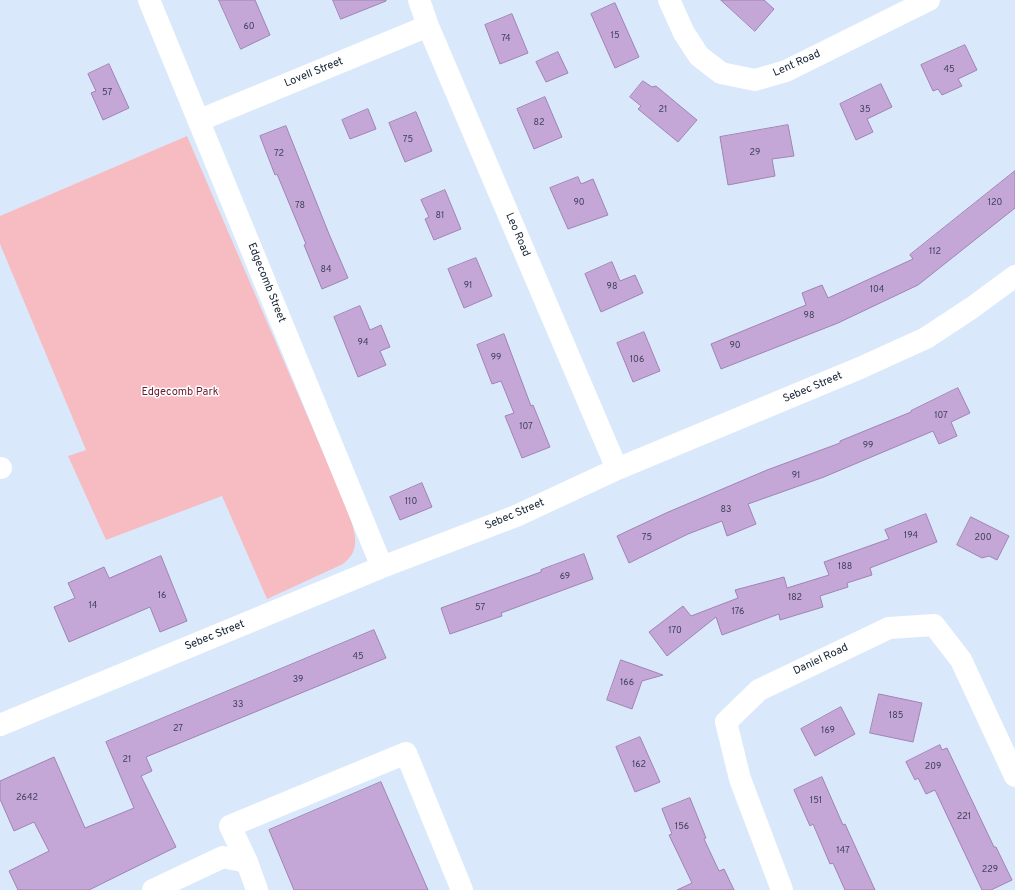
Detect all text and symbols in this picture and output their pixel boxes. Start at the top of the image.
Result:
house number: 60 [243,22,255,32]
house number: 15 [611,31,619,41]
house number: 74 [501,34,511,44]
street label: Lent Road [771,48,823,80]
street label: Lovell Street [283,55,345,91]
house number: 45 [943,65,955,75]
house number: 57 [102,88,112,98]
house number: 21 [659,105,667,115]
house number: 35 [859,105,871,115]
house number: 82 [534,118,544,128]
house number: 75 [403,135,413,145]
house number: 29 [750,148,760,158]
house number: 72 [274,149,284,159]
house number: 90 [573,198,585,208]
house number: 120 [988,198,1002,208]
house number: 78 [295,201,305,211]
house number: 81 [436,211,444,221]
street label: Leo Road [502,211,532,259]
street label: Edgecomb Street [244,241,288,325]
house number: 112 [929,247,941,257]
house number: 84 [320,265,332,275]
house number: 91 [464,281,472,291]
house number: 98 [607,282,617,292]
house number: 104 [870,285,884,295]
house number: 98 [804,311,814,321]
house number: 94 [358,338,368,348]
house number: 90 [729,341,741,351]
house number: 99 [491,353,501,363]
house number: 106 [630,355,644,365]
street label: Sebec Street [781,370,845,406]
park label: Edgecomb Park [141,386,219,400]
house number: 107 [934,411,948,421]
house number: 107 [519,422,533,432]
house number: 99 [863,441,873,451]
house number: 91 [792,471,800,481]
house number: 110 [405,497,417,507]
street label: Sebec Street [483,497,547,533]
house number: 83 [721,505,731,515]
house number: 194 [904,531,918,541]
house number: 75 [642,533,652,543]
house number: 200 [975,533,991,543]
house number: 188 [838,562,852,572]
house number: 69 [560,572,570,582]
house number: 16 [158,591,166,601]
house number: 182 [788,593,802,603]
house number: 14 [89,601,97,611]
house number: 57 [475,603,485,613]
house number: 176 [732,607,744,617]
street label: Sebec Street [183,618,247,654]
house number: 170 [668,626,682,636]
street label: Daniel Road [791,642,851,678]
house number: 45 [352,652,364,662]
house number: 39 [293,675,303,685]
house number: 166 [620,678,634,688]
house number: 33 [233,700,243,710]
house number: 185 [889,711,903,721]
house number: 27 [173,724,183,734]
house number: 169 [821,726,835,736]
house number: 21 [123,755,131,765]
house number: 162 [632,760,646,770]
house number: 209 [925,762,941,772]
house number: 2642 [16,793,38,803]
house number: 151 [810,796,822,806]
house number: 221 [957,812,971,822]
house number: 156 [675,822,689,832]
house number: 147 [836,846,850,856]
house number: 229 [982,865,998,875]

